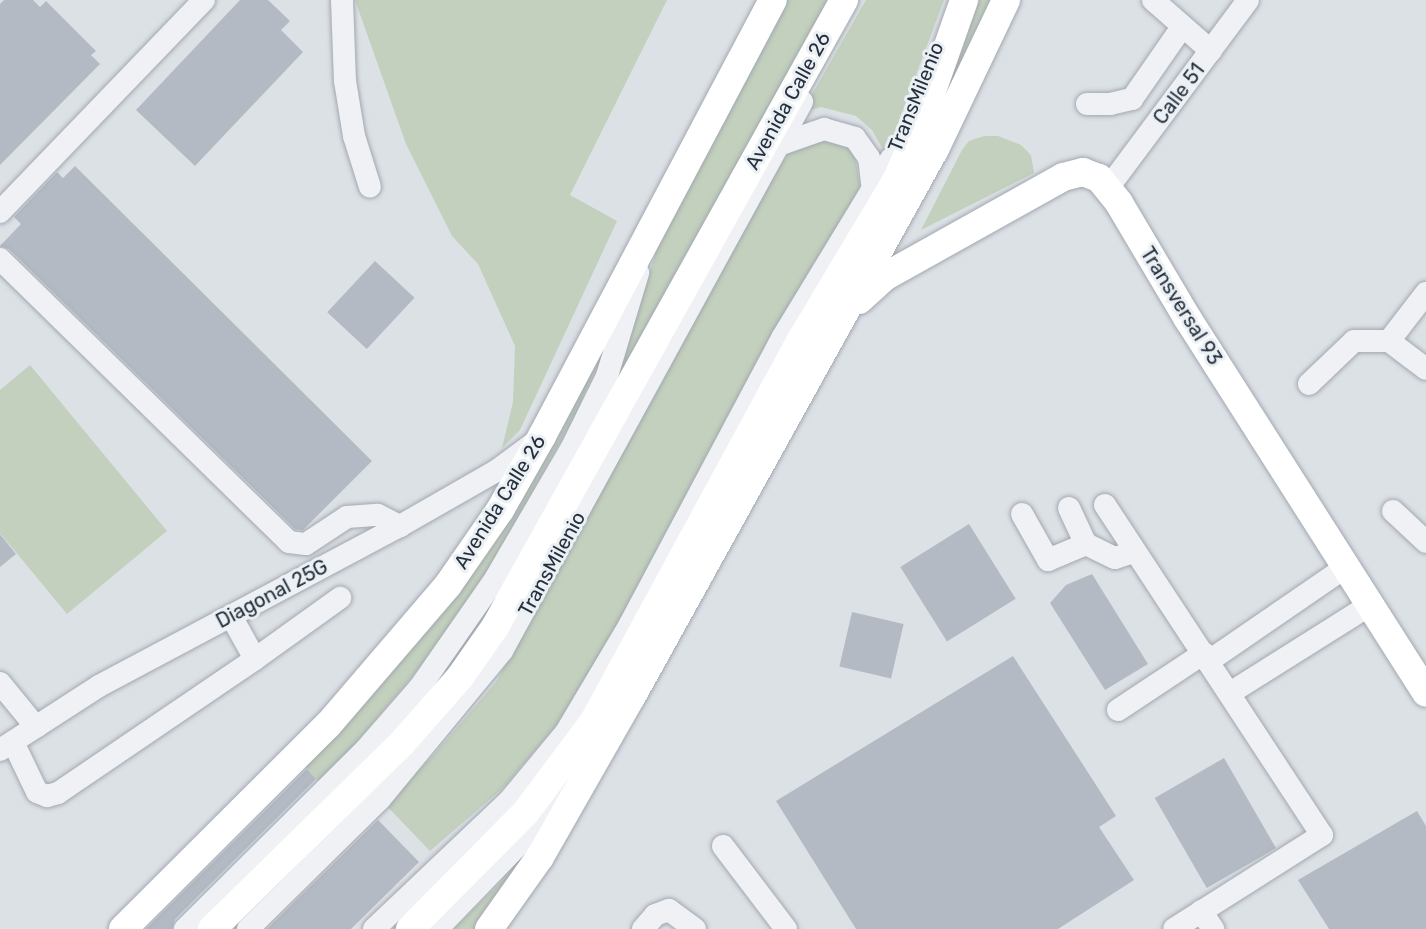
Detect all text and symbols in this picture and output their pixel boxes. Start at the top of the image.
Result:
street label: Avenida Calle 26 [740,28,836,174]
street label: TransMilenio [883,39,949,155]
street label: Calle 51 [1148,59,1210,129]
street label: Transversal 93 [1135,243,1227,369]
street label: Avenida Calle 26 [449,431,551,573]
street label: TransMilenio [513,507,591,621]
street label: Diagonal 25G [212,554,332,634]

